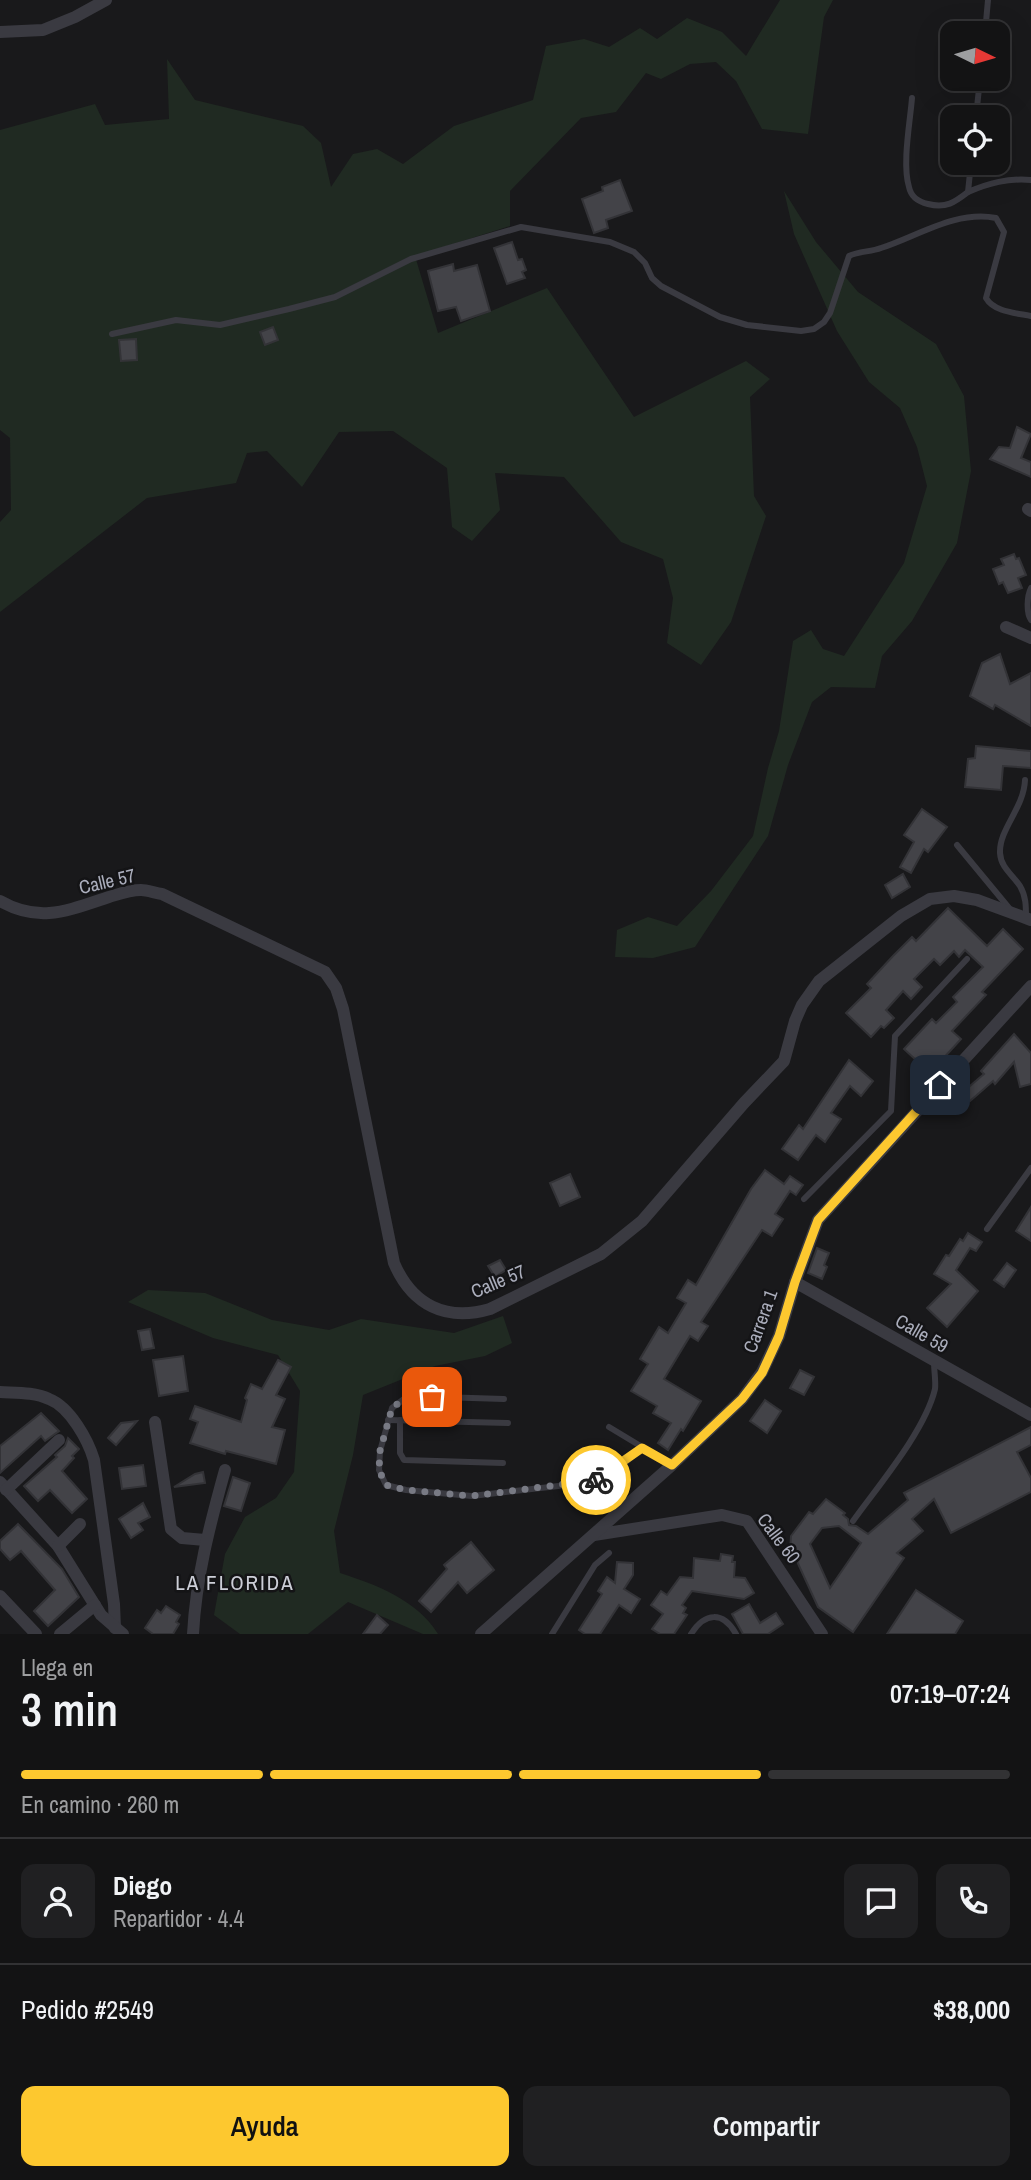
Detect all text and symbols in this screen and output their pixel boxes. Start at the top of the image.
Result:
north arrow [940,21,1010,91]
map controls [940,21,1010,175]
button: locate [940,105,1010,175]
street label: Calle 57 [76,862,138,900]
pin [910,1055,970,1115]
icon: home [921,1066,959,1104]
street label: Calle 57 [467,1258,530,1304]
street label: Carrera 1 [737,1285,784,1356]
street label: Calle 59 [891,1307,953,1359]
pin [402,1367,462,1427]
icon: bag [413,1378,451,1416]
courier [561,1445,631,1515]
icon: bike [577,1461,615,1499]
street label: Calle 60 [751,1507,807,1569]
district label: LA FLORIDA [175,1568,295,1597]
text: Llega en [21,1652,93,1683]
text: 07:19–07:24 [890,1676,1010,1711]
text: 3 min [21,1678,118,1740]
text: En camino · 260 m [21,1789,179,1820]
button: person [21,1864,95,1938]
button: chat [844,1864,918,1938]
button: phone [936,1864,1010,1938]
text: Diego [113,1868,172,1903]
text: Repartidor · 4.4 [113,1903,244,1934]
text: Pedido #2549 [21,1992,154,2027]
text: $38,000 [933,1992,1010,2027]
button: Ayuda [21,2086,509,2166]
button: Compartir [523,2086,1010,2166]

